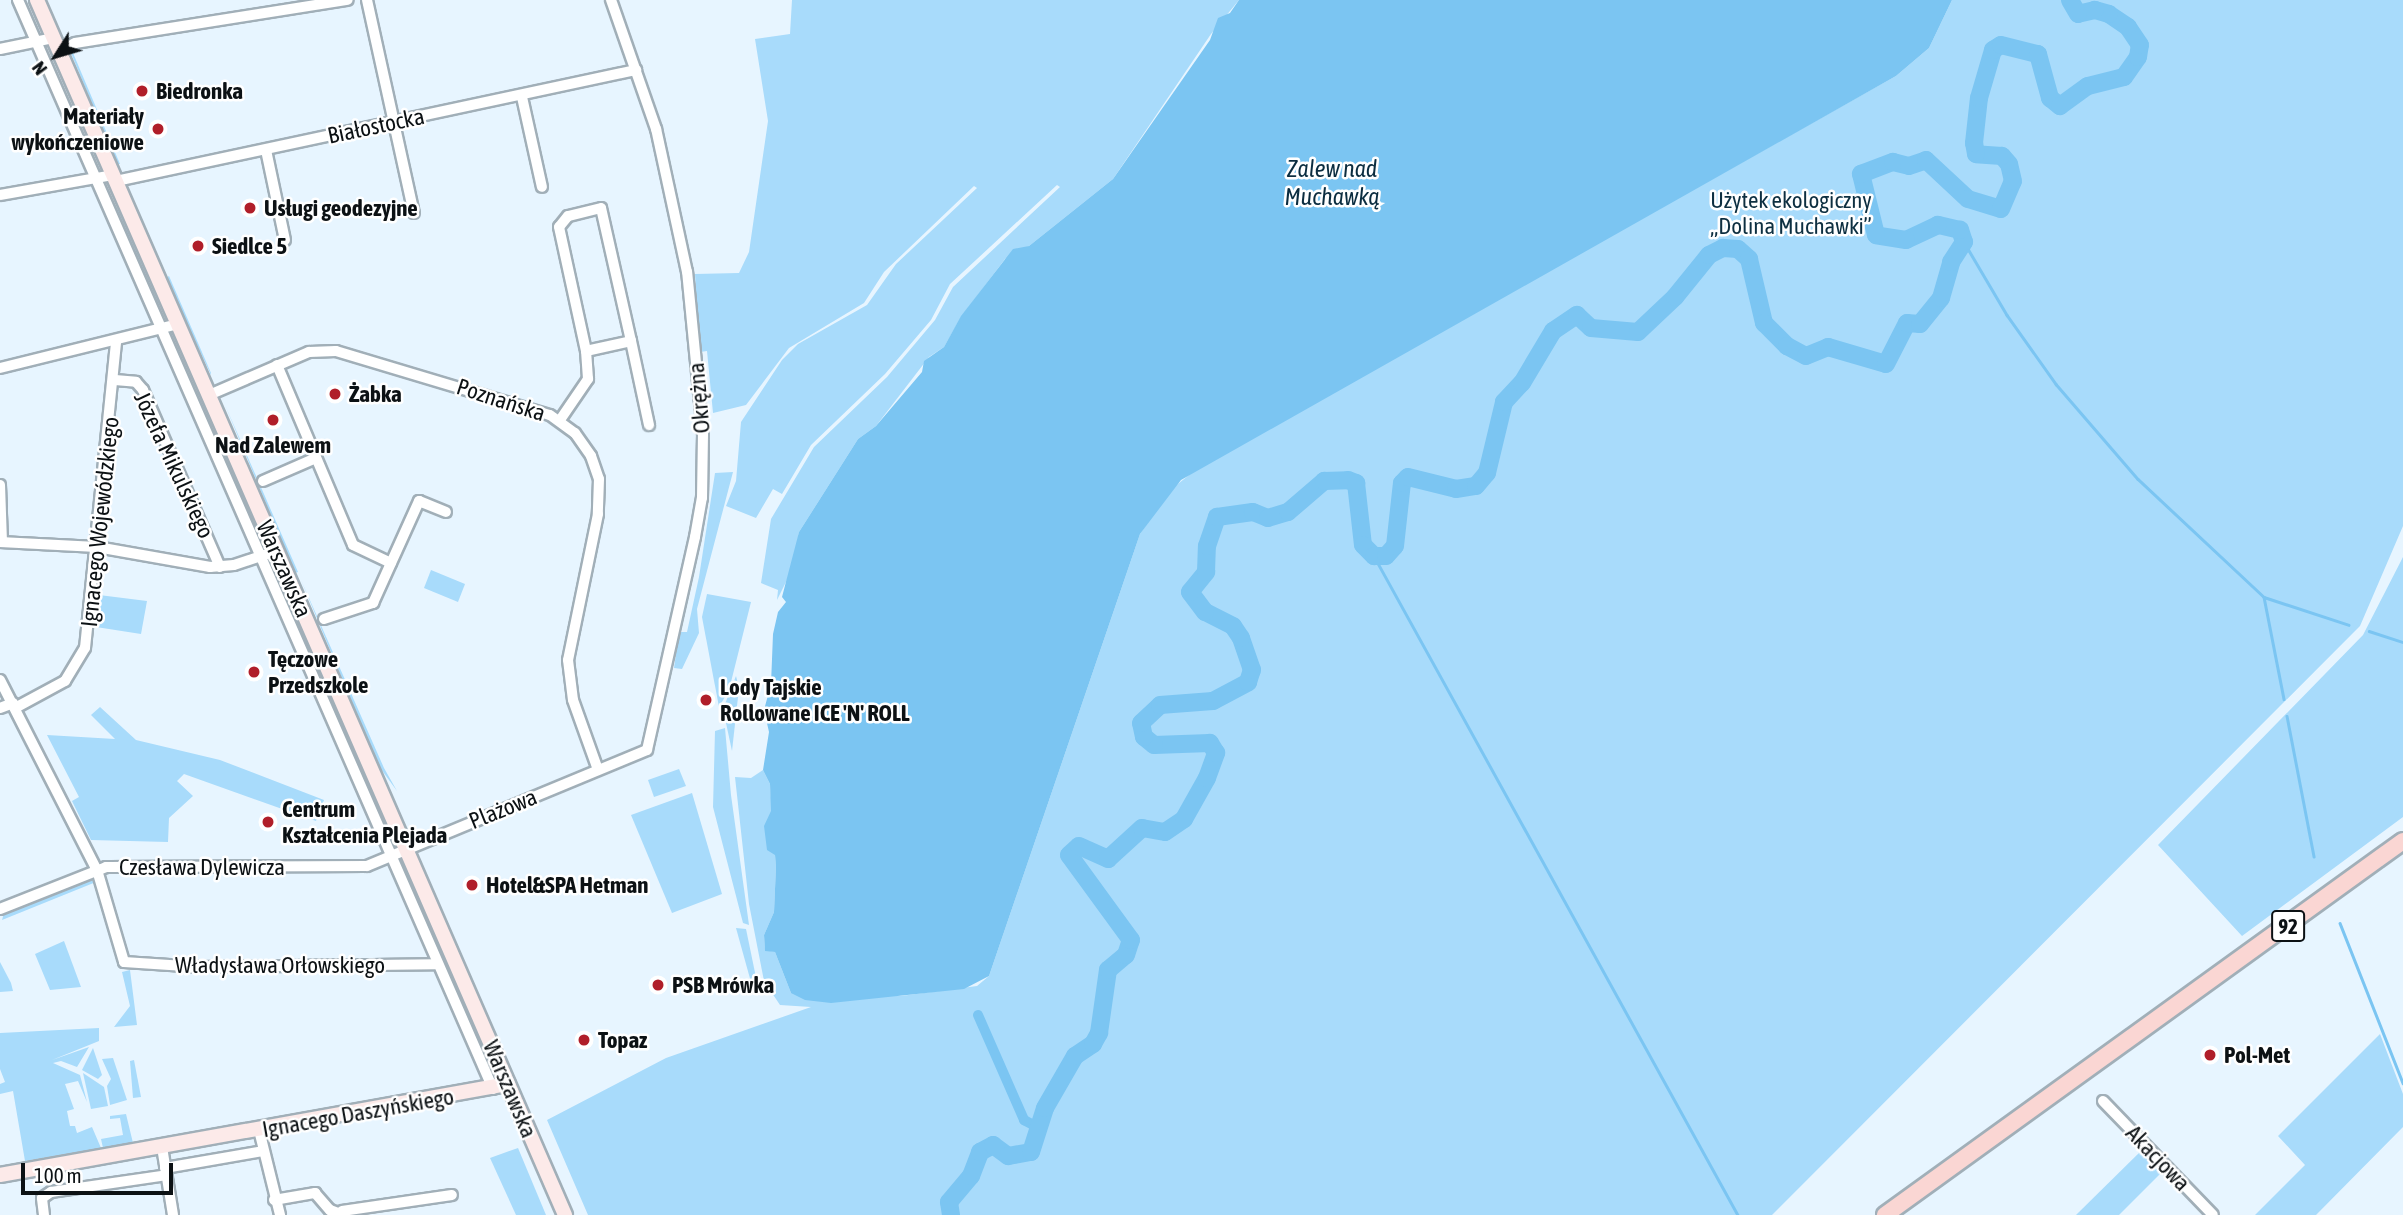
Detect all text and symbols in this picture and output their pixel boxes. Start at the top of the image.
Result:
north arrow [21,21,91,91]
text: N [27,58,51,80]
place label: Biedronka [156,77,243,105]
marker: Biedronka [134,83,150,99]
place label: Materiały wykończeniowe [11,102,144,156]
street label: Białostocka [325,102,427,150]
marker: Materiały wykończeniowe [150,121,166,137]
water label: Zalew nad Muchawką [1285,155,1379,211]
park label: Użytek ekologiczny „Dolina Muchawki” [1710,186,1872,240]
place label: Usługi geodezyjne [264,194,418,222]
marker: Usługi geodezyjne [242,200,258,216]
place label: Siedlce 5 [212,232,287,260]
marker: Siedlce 5 [190,238,206,254]
street label: Okrężna [682,361,716,435]
street label: Poznańska [453,373,549,427]
place label: Żabka [349,380,402,408]
marker: Żabka [327,386,343,402]
street label: Józefa Mikulskiego [128,387,220,543]
marker: Nad Zalewem [265,412,281,428]
street label: Ignacego Wojewódzkiego [75,416,125,628]
place label: Nad Zalewem [215,431,331,459]
street label: Warszawska [250,516,318,622]
place label: Tęczowe Przedszkole [268,645,369,699]
marker: Tęczowe Przedszkole [246,664,262,680]
place label: Lody Tajskie Rollowane ICE 'N' ROLL [720,673,910,727]
marker: Lody Tajskie Rollowane ICE 'N' ROLL [698,692,714,708]
street label: Plażowa [465,783,541,835]
place label: Centrum Kształcenia Plejada [282,795,447,849]
marker: Centrum Kształcenia Plejada [260,814,276,830]
street label: Czesława Dylewicza [119,853,285,881]
place label: Hotel&SPA Hetman [486,871,648,899]
marker: Hotel&SPA Hetman [464,877,480,893]
road number: 92 [2270,908,2306,944]
street label: Władysława Orłowskiego [175,951,385,979]
place label: PSB Mrówka [672,971,774,999]
marker: PSB Mrówka [650,977,666,993]
place label: Topaz [598,1026,647,1054]
marker: Topaz [576,1032,592,1048]
street label: Warszawska [477,1036,543,1142]
place label: Pol-Met [2224,1041,2290,1069]
marker: Pol-Met [2202,1047,2218,1063]
street label: Ignacego Daszyńskiego [260,1083,456,1143]
street label: Akacjowa [2120,1119,2196,1197]
scale bar [24,1148,177,1192]
text: 100 m [34,1163,82,1187]

